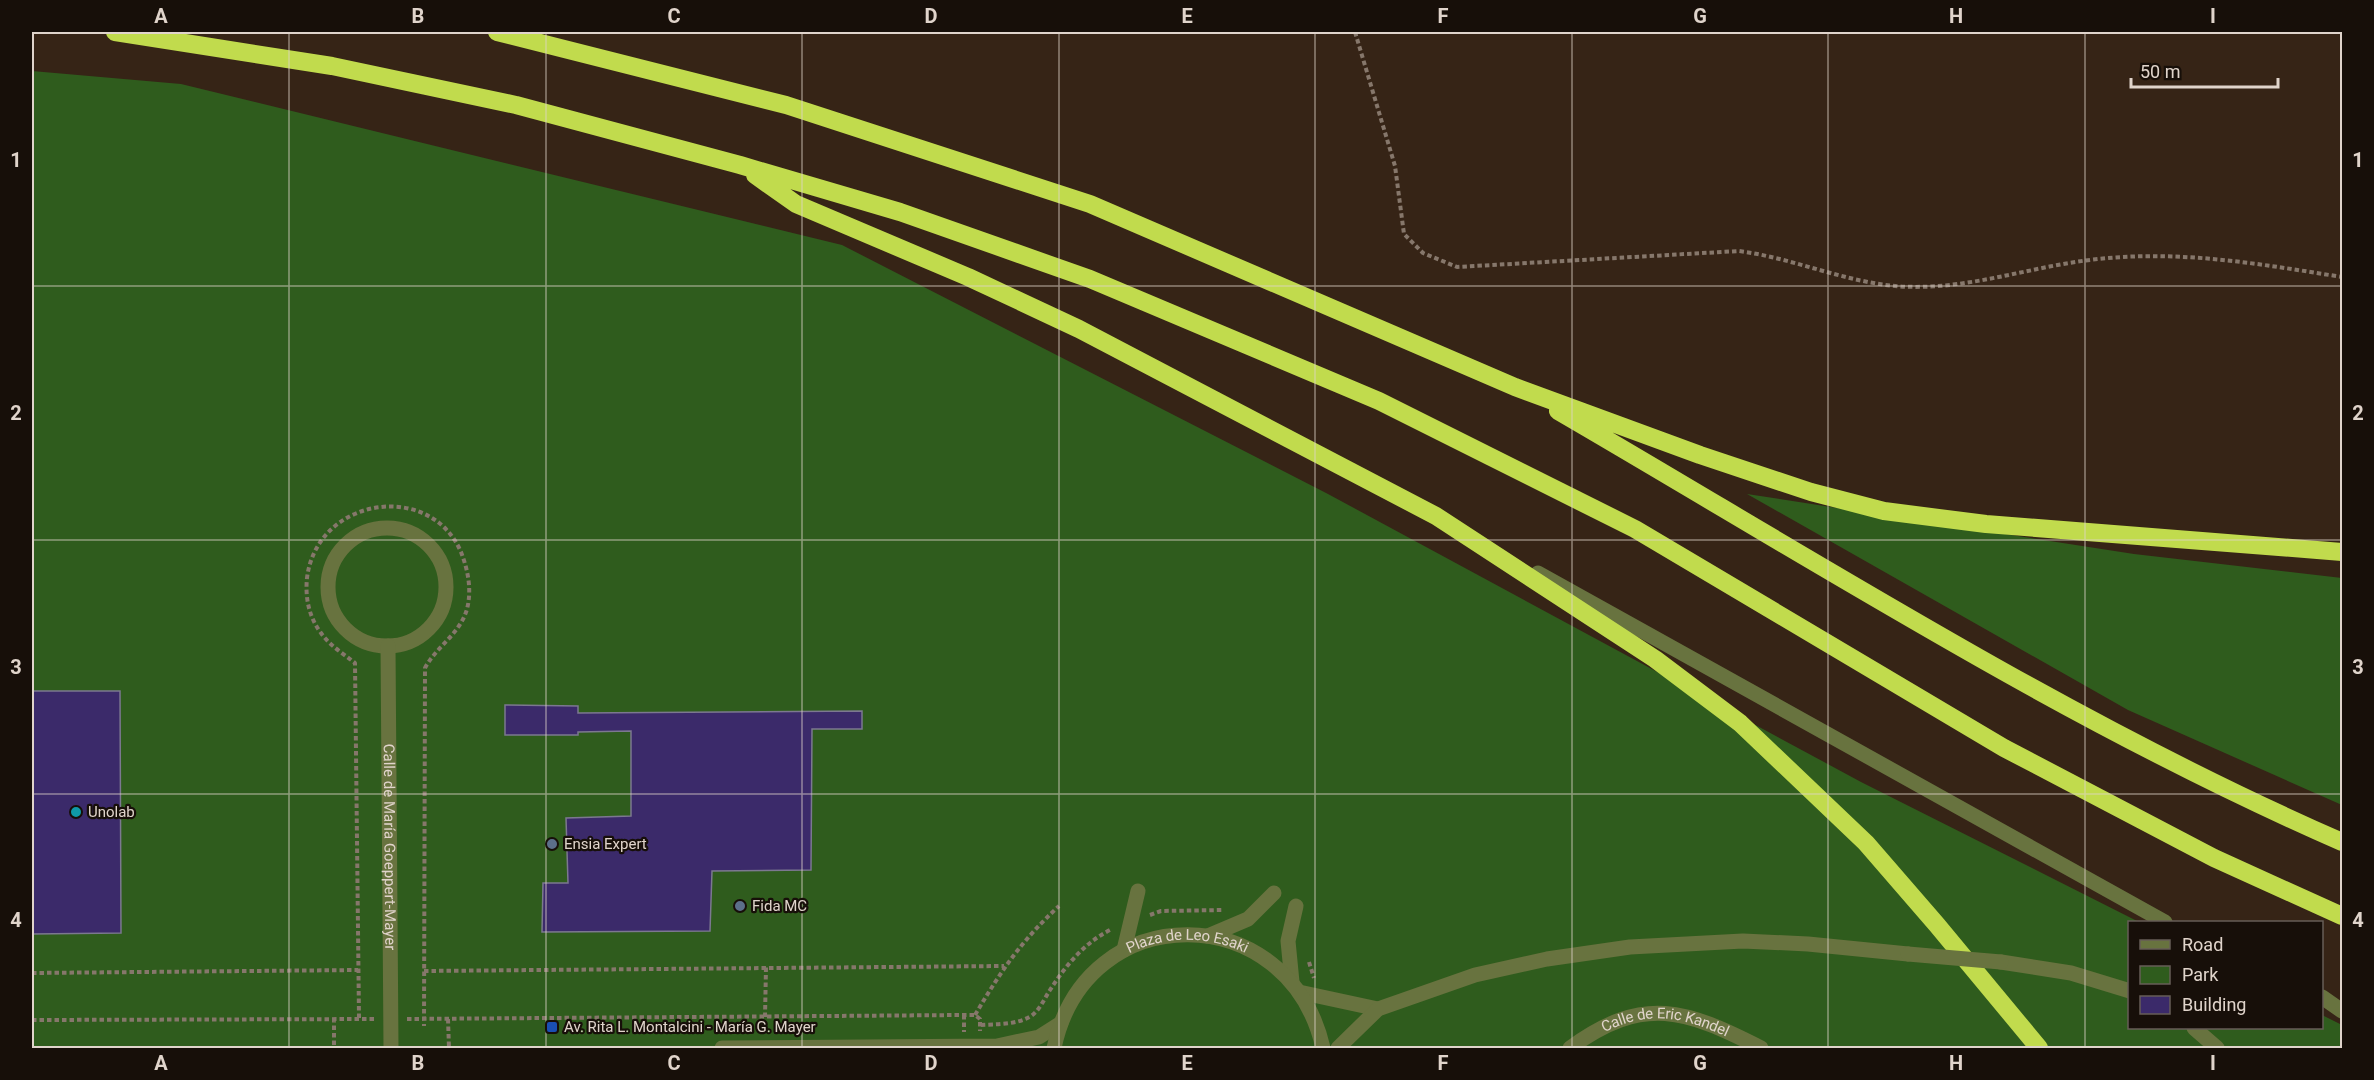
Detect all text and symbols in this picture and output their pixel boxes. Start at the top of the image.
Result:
text: A [154,4,168,28]
text: B [412,4,424,28]
text: C [667,4,681,28]
text: D [925,4,938,28]
text: E [1181,4,1193,28]
text: F [1438,4,1449,28]
text: G [1693,4,1707,28]
text: H [1949,4,1963,28]
text: I [2210,4,2216,28]
scale bar [2131,51,2278,89]
text: 50 m [2140,61,2180,82]
text: 1 [10,148,22,172]
text: 1 [2352,148,2364,172]
text: 2 [10,401,22,425]
text: 2 [2352,401,2364,425]
text: 3 [10,655,22,679]
text: 3 [2352,655,2364,679]
street label: Calle de María Goeppert-Mayer [380,744,399,950]
place label: Unolab [88,803,135,821]
marker: Unolab [69,805,83,819]
place label: Ensia Expert [564,835,647,853]
marker: Ensia Expert [545,837,559,851]
place label: Fida MC [752,897,807,915]
marker: Fida MC [733,899,747,913]
text: 4 [10,908,22,932]
text: 4 [2352,908,2364,932]
legend [2128,921,2323,1029]
street label: Plaza de Leo Esaki [1123,926,1251,957]
text: Road [2182,934,2223,955]
text: Park [2182,964,2219,985]
text: Building [2182,994,2246,1015]
street label: Calle de Eric Kandel [1598,1004,1732,1040]
place label: Av. Rita L. Montalcini - María G. Mayer [564,1018,816,1036]
marker: Av. Rita L. Montalcini - María G. Mayer [545,1020,559,1034]
text: A [154,1051,168,1075]
text: B [412,1051,424,1075]
text: C [667,1051,681,1075]
text: D [925,1051,938,1075]
text: E [1181,1051,1193,1075]
text: F [1438,1051,1449,1075]
text: G [1693,1051,1707,1075]
text: H [1949,1051,1963,1075]
text: I [2210,1051,2216,1075]

